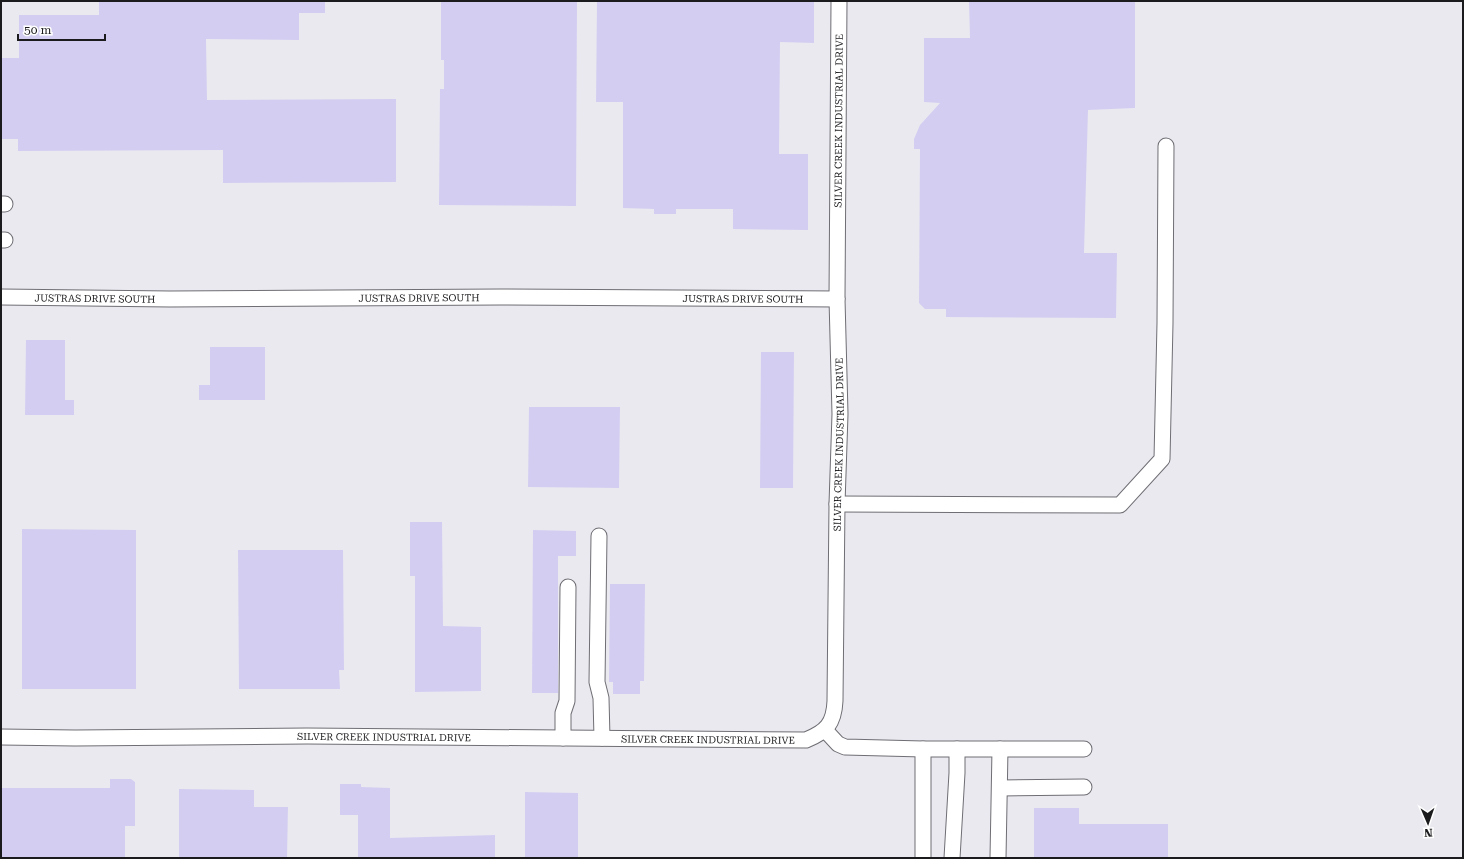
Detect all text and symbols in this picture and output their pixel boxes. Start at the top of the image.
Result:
scale bar [18,16,105,42]
text: 50 m [24,23,51,37]
street label: SILVER CREEK INDUSTRIAL DRIVE [833,34,845,208]
street label: JUSTRAS DRIVE SOUTH [34,292,156,305]
street label: JUSTRAS DRIVE SOUTH [358,292,479,304]
street label: JUSTRAS DRIVE SOUTH [682,293,803,305]
street label: SILVER CREEK INDUSTRIAL DRIVE [832,358,846,532]
street label: SILVER CREEK INDUSTRIAL DRIVE [297,731,471,743]
street label: SILVER CREEK INDUSTRIAL DRIVE [621,734,795,746]
north arrow [1408,803,1448,843]
text: N [1423,826,1433,839]

